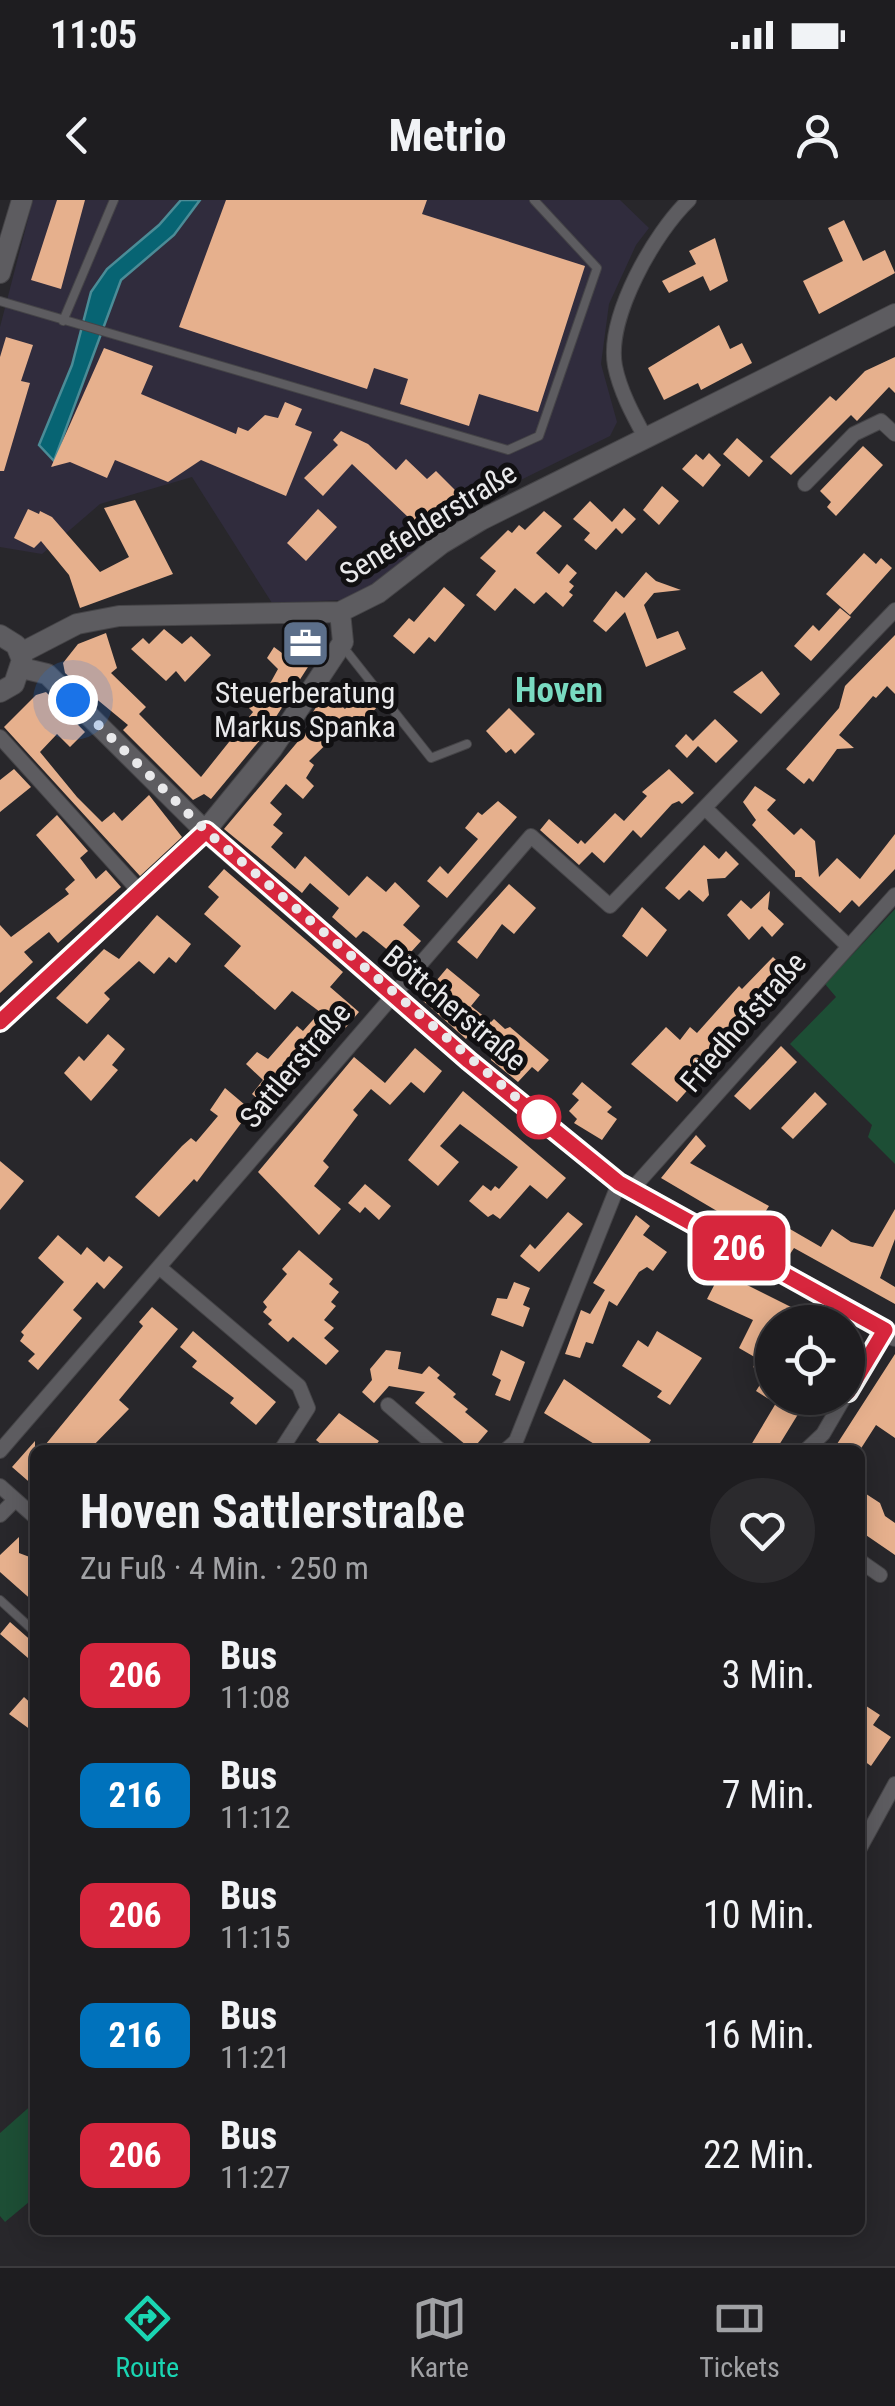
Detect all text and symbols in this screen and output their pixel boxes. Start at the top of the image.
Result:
text: 11:05 [50,13,137,57]
icon: back [50,108,105,163]
icon: person [790,108,845,163]
text: Metrio [388,109,507,162]
street label: Senefelderstraße [333,455,523,591]
office icon: Steuerberatung Markus Spanka [279,617,331,669]
district label: Hoven [515,670,603,711]
your location [48,675,98,725]
place label: Steuerberatung Markus Spanka [214,675,396,744]
street label: Böttcherstraße [376,938,534,1078]
street label: Friedhofstraße [673,945,813,1099]
street label: Sattlerstraße [232,995,358,1135]
unlabelled marker [518,1096,560,1138]
line badge: 206 [682,1216,796,1280]
text: 206 [712,1228,766,1269]
map controls [755,1305,865,1415]
button: locate [755,1305,865,1415]
button: heart [710,1478,815,1583]
text: Hoven Sattlerstraße [80,1483,465,1540]
text: Zu Fuß · 4 Min. · 250 m [80,1549,369,1587]
text: Bus [220,1634,277,1678]
text: 3 Min. [722,1653,815,1697]
text: 206 [108,1655,162,1696]
text: 11:08 [220,1678,291,1716]
text: Bus [220,1754,277,1798]
text: 7 Min. [722,1773,815,1817]
text: 216 [108,1775,162,1816]
text: 11:12 [220,1798,291,1836]
text: Bus [220,1874,277,1918]
text: 10 Min. [703,1893,815,1937]
text: 206 [108,1895,162,1936]
text: 11:15 [220,1918,291,1956]
text: Bus [220,1994,277,2038]
text: 16 Min. [703,2013,815,2057]
text: 216 [108,2015,162,2056]
text: 11:21 [220,2038,291,2076]
text: Bus [220,2114,277,2158]
text: 22 Min. [703,2133,815,2177]
text: 206 [108,2135,162,2176]
text: 11:27 [220,2158,291,2196]
tab: Route [115,2291,179,2384]
tab: Karte [410,2291,469,2384]
tab: Tickets [699,2291,780,2384]

